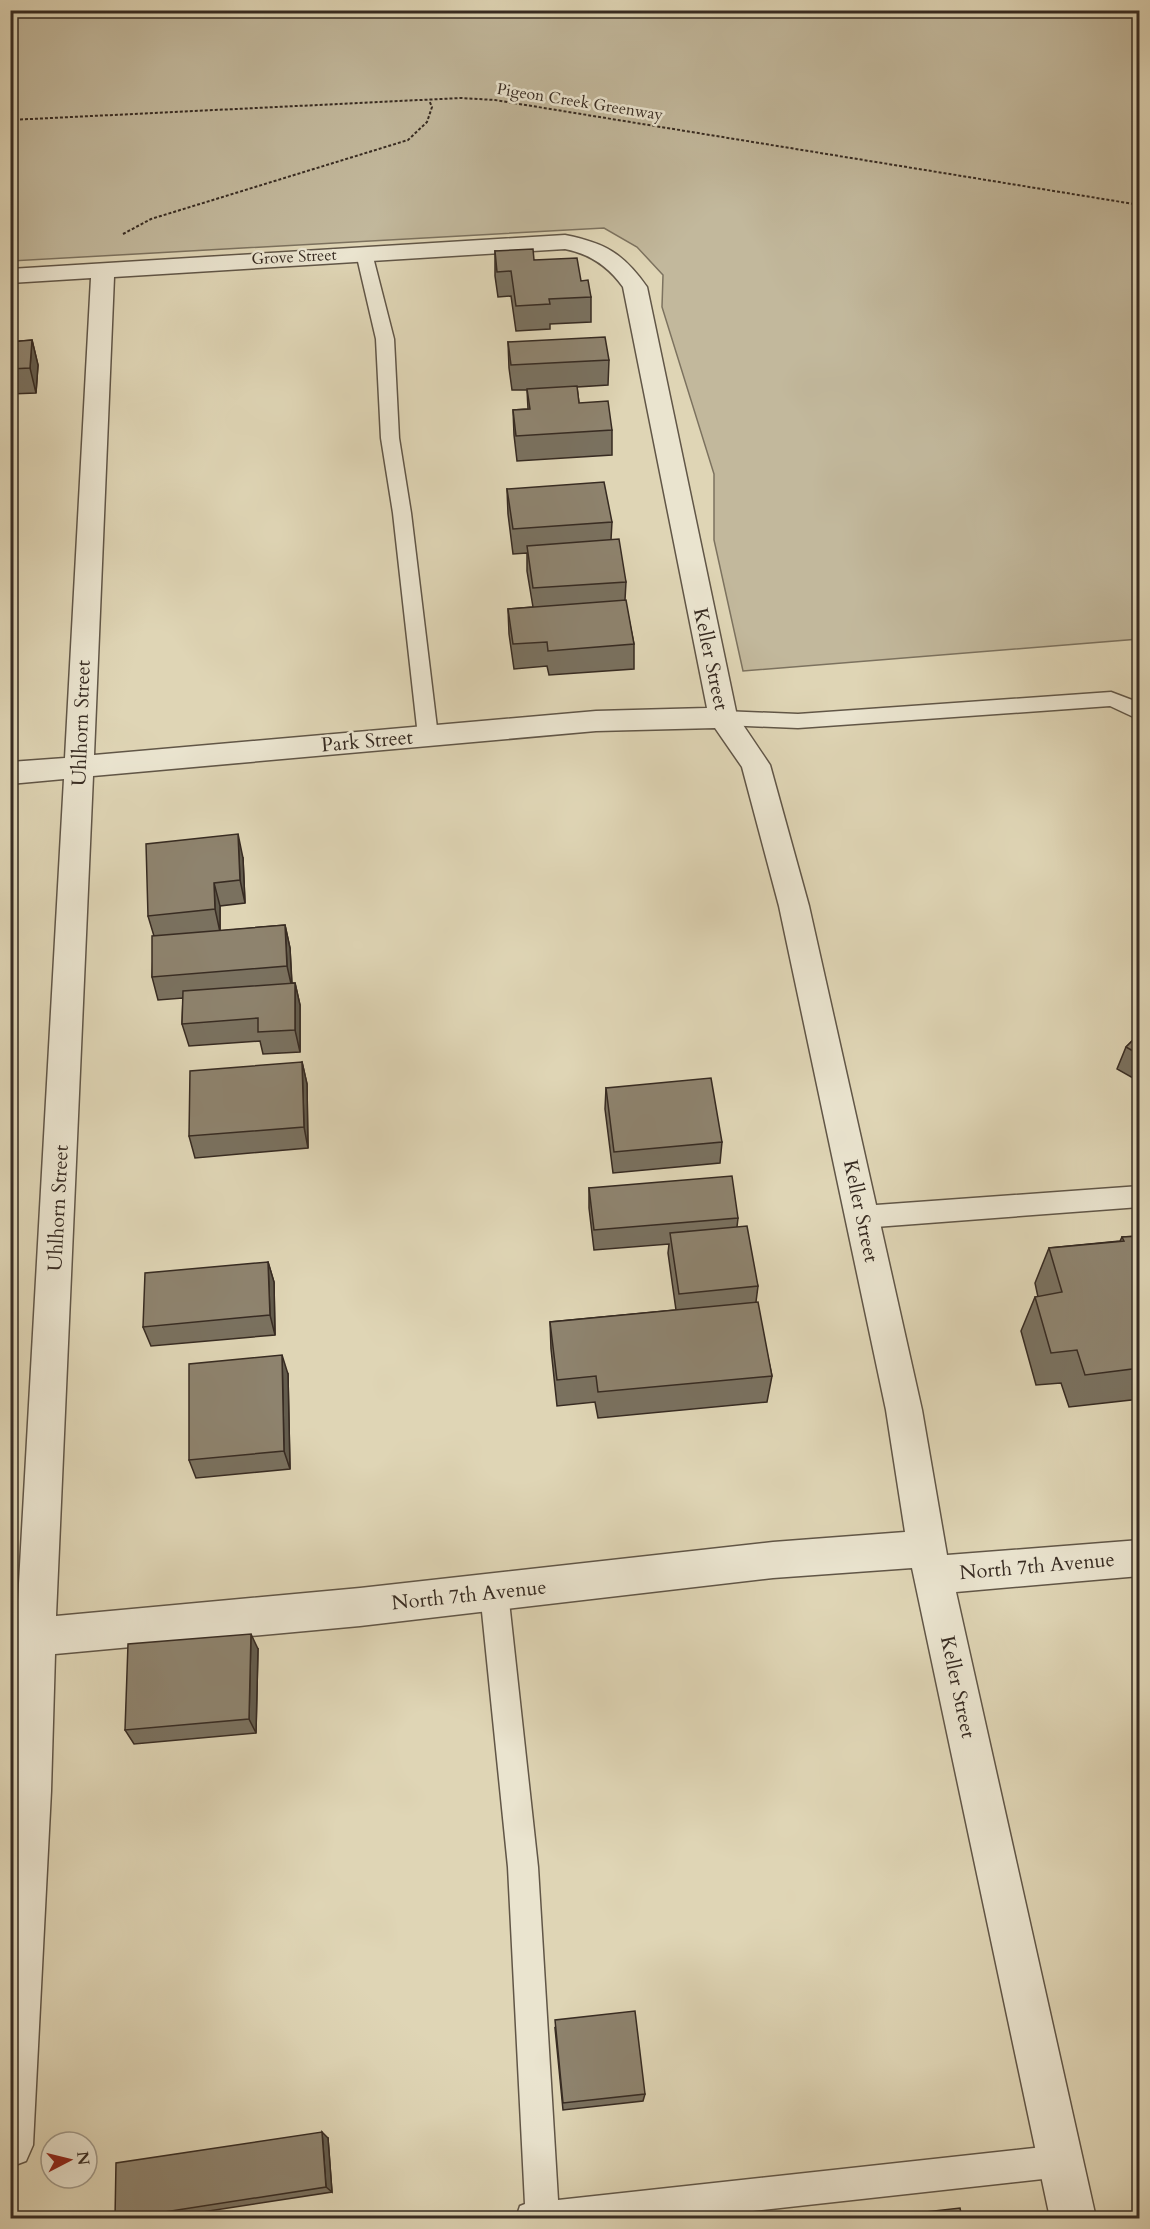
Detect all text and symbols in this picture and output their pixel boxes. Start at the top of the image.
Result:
street label: Pigeon Creek Greenway [495,78,665,126]
street label: Grove Street [251,244,337,270]
street label: Keller Street [687,605,735,713]
street label: Uhlhorn Street [65,659,97,787]
street label: Park Street [320,723,415,758]
street label: Uhlhorn Street [41,1144,75,1272]
street label: Keller Street [837,1157,885,1265]
street label: North 7th Avenue [958,1546,1116,1586]
street label: North 7th Avenue [390,1573,548,1617]
street label: Keller Street [934,1633,982,1741]
north arrow [39,2130,99,2190]
text: N [71,2150,95,2167]

